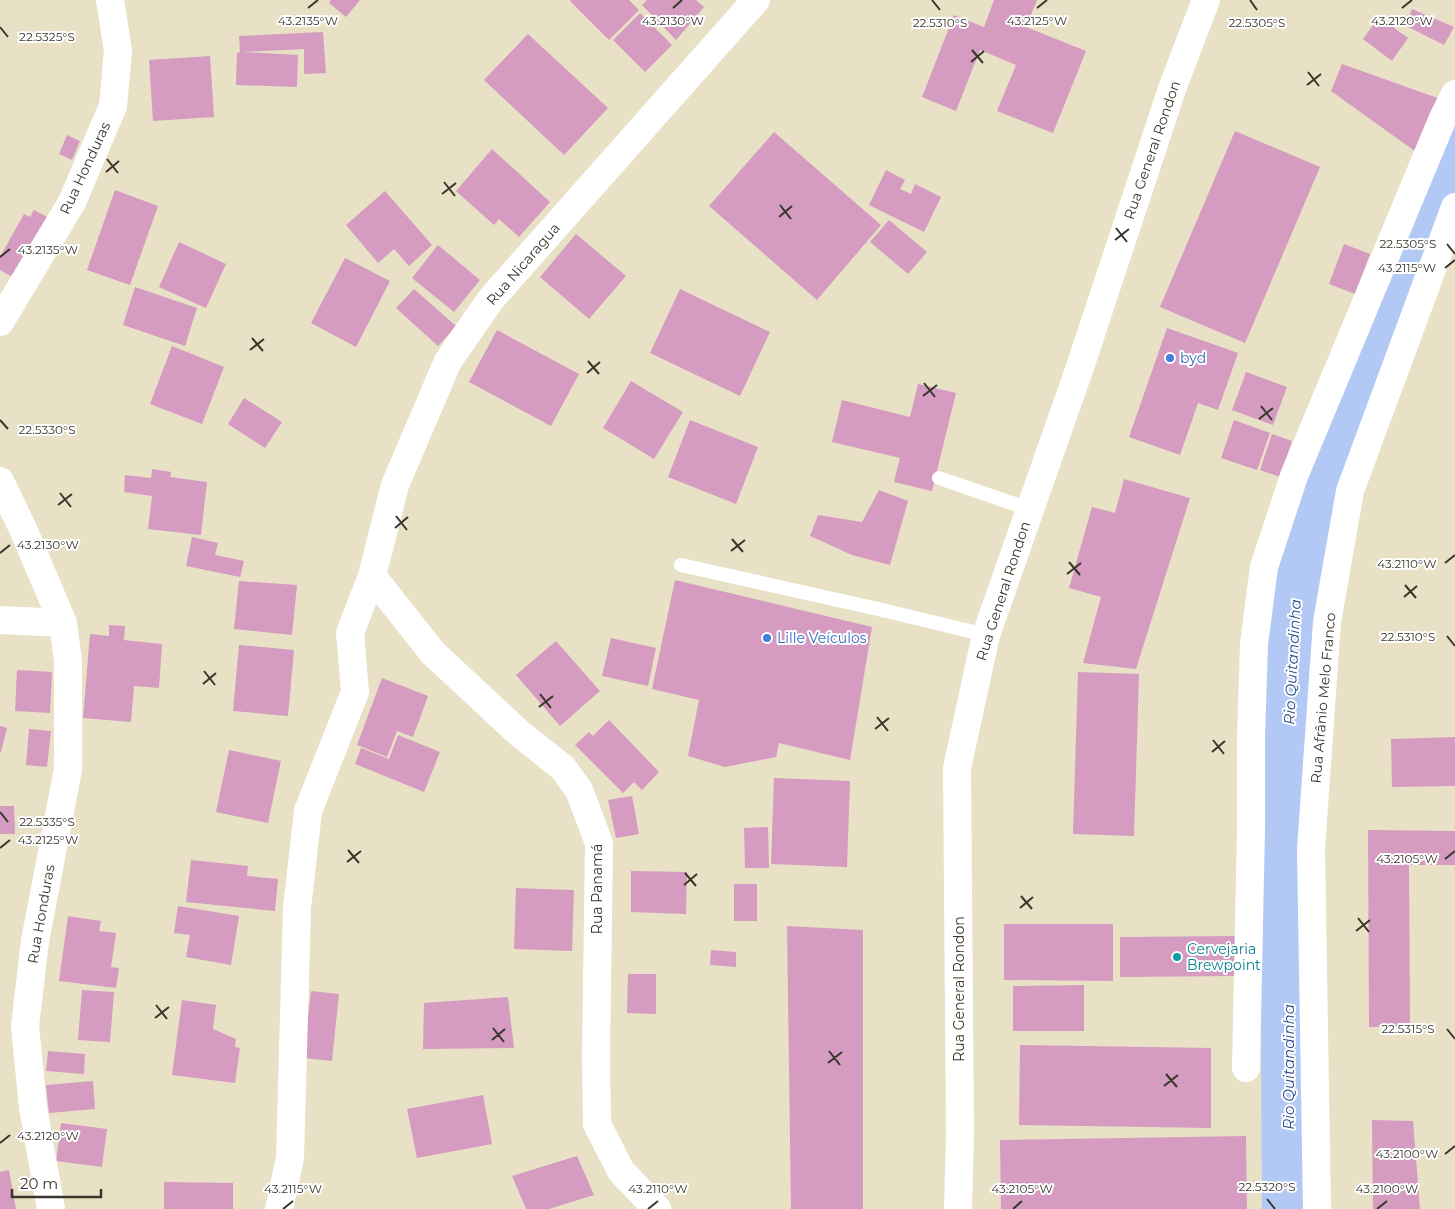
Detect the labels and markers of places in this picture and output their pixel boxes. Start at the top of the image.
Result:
place label: byd [1180,349,1206,367]
marker: byd [1164,352,1176,364]
place label: Lille Veículos [777,629,867,647]
marker: Lille Veículos [761,632,773,644]
place label: Cervejaria Brewpoint [1187,940,1261,974]
marker: Cervejaria Brewpoint [1171,951,1183,963]

